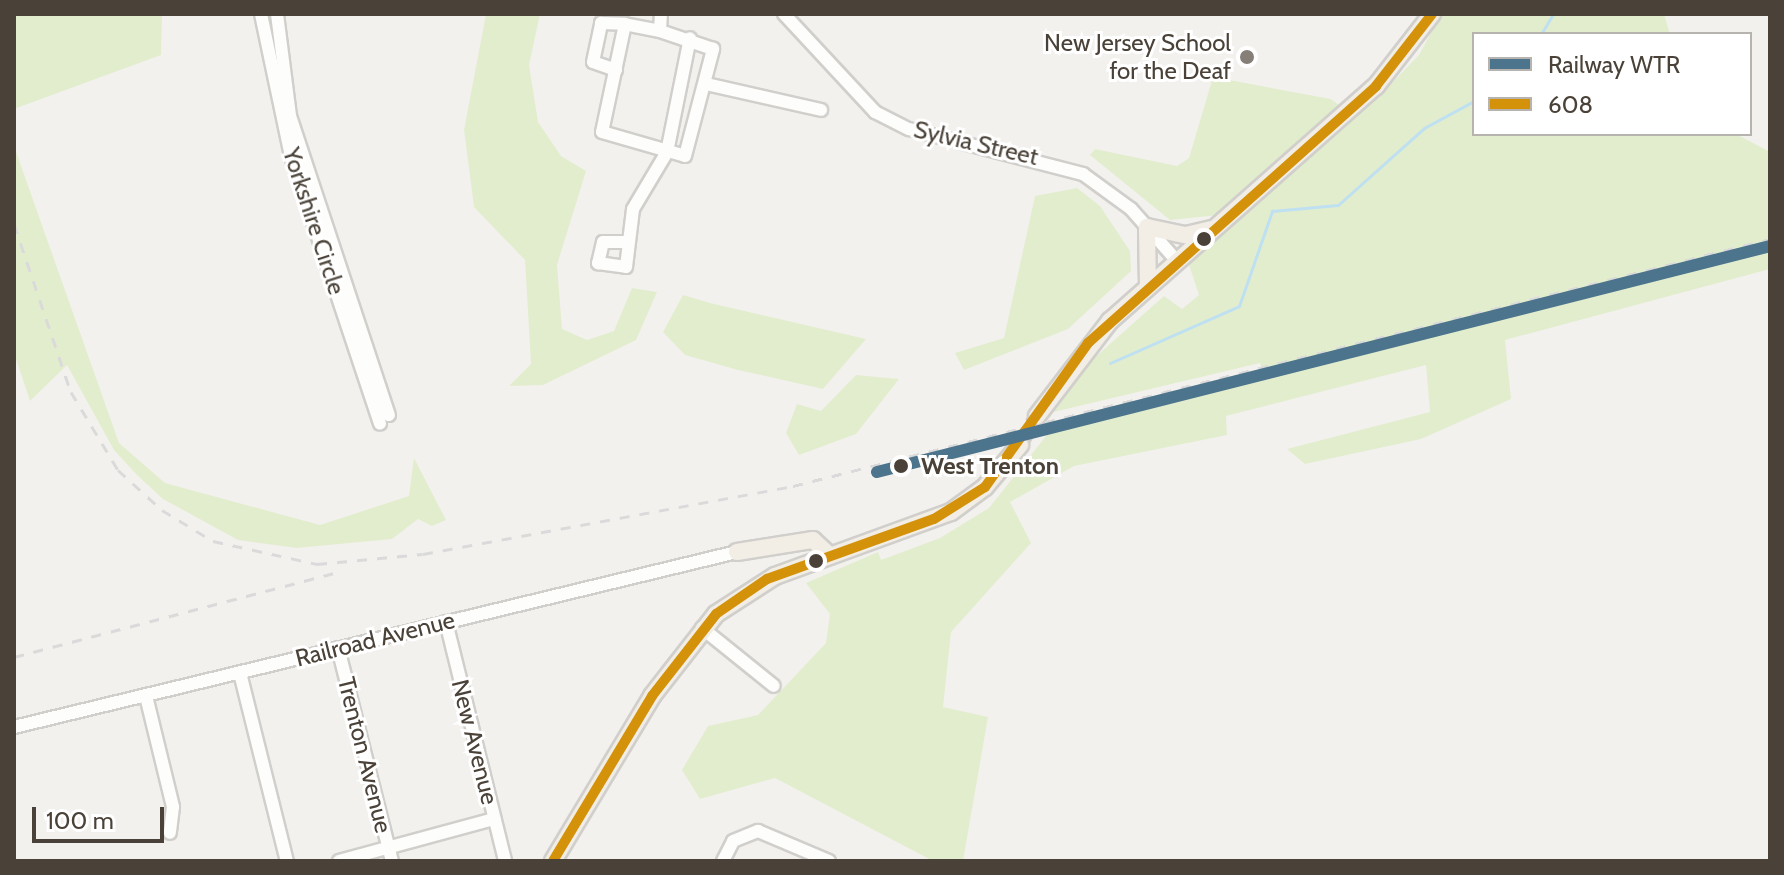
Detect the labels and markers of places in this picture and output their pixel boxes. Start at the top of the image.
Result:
place label: New Jersey School for the Deaf [1044,29,1231,85]
marker: New Jersey School for the Deaf [1238,48,1256,66]
unlabelled marker [1196,231,1212,247]
place label: West Trenton [921,452,1059,480]
marker: West Trenton [888,453,914,479]
unlabelled marker [808,553,824,569]

